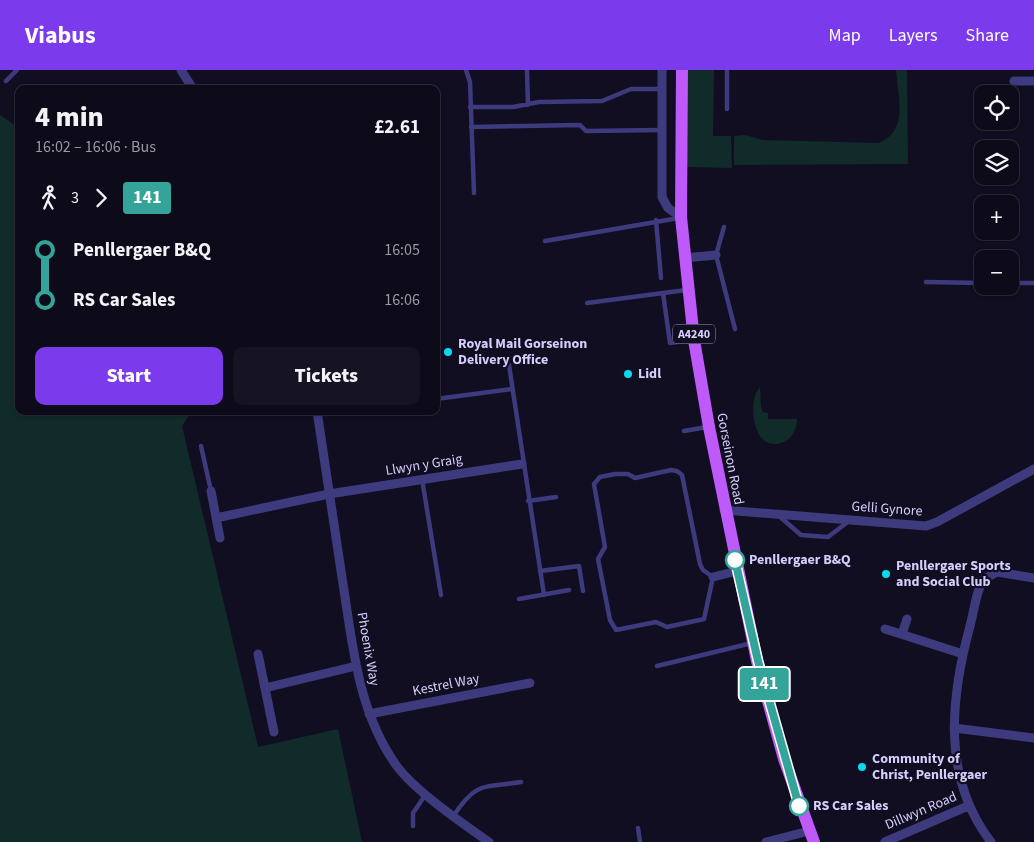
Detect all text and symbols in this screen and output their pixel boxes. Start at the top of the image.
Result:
text: Viabus [25,18,96,53]
text: Map [829,23,861,48]
text: Layers [889,23,938,48]
text: Share [966,23,1009,48]
map controls [974,85,1019,295]
button: locate [974,85,1019,130]
text: 4 min [35,97,104,137]
text: £2.61 [374,114,420,141]
text: 16:02 – 16:06 · Bus [35,136,156,158]
button: layers [974,140,1019,185]
icon: walk [35,184,63,212]
icon: forward [87,184,115,212]
text: 141 [133,185,161,210]
text: 3 [71,187,79,209]
button: + [974,195,1019,240]
text: Penllergaer B&Q [73,237,211,264]
text: 16:05 [384,239,420,261]
button: − [974,250,1019,295]
text: RS Car Sales [73,287,175,314]
text: 16:06 [384,289,420,311]
road number: A4240 [673,324,715,344]
place label: Royal Mail Gorseinon Delivery Office [458,334,587,370]
marker: Royal Mail Gorseinon Delivery Office [442,346,454,358]
button: Start [35,347,223,405]
button: Tickets [233,347,420,405]
place label: Lidl [638,364,661,384]
marker: Lidl [622,368,634,380]
street label: Gorseinon Road [711,411,749,507]
street label: Llwyn y Graig [384,449,464,481]
street label: Gelli Gynore [851,497,923,521]
marker: Penllergaer B&Q [725,550,745,570]
place label: Penllergaer B&Q [749,550,851,570]
place label: Penllergaer Sports and Social Club [896,556,1011,592]
marker: Penllergaer Sports and Social Club [880,568,892,580]
street label: Phoenix Way [352,611,384,688]
line badge: 141 [735,668,793,700]
street label: Kestrel Way [411,669,482,701]
text: 141 [750,671,778,696]
place label: Community of Christ, Penllergaer [872,749,988,785]
marker: Community of Christ, Penllergaer [856,761,868,773]
street label: Dillwyn Road [882,787,960,835]
marker: RS Car Sales [789,796,809,816]
place label: RS Car Sales [813,796,889,816]

